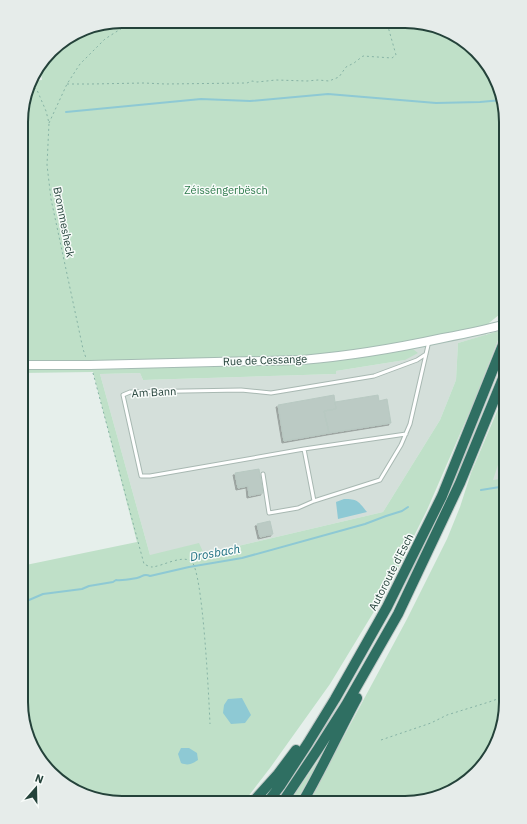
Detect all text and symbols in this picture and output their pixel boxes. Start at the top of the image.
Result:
park label: Zéisséngerbësch [184,183,268,197]
street label: Brommesheck [50,186,78,259]
street label: Rue de Cessange [223,352,307,368]
street label: Am Bann [131,384,177,400]
street label: Autoroute d'Esch [366,531,416,613]
water label: Drosbach [189,541,241,564]
north arrow [16,768,56,808]
text: N [33,771,46,787]

